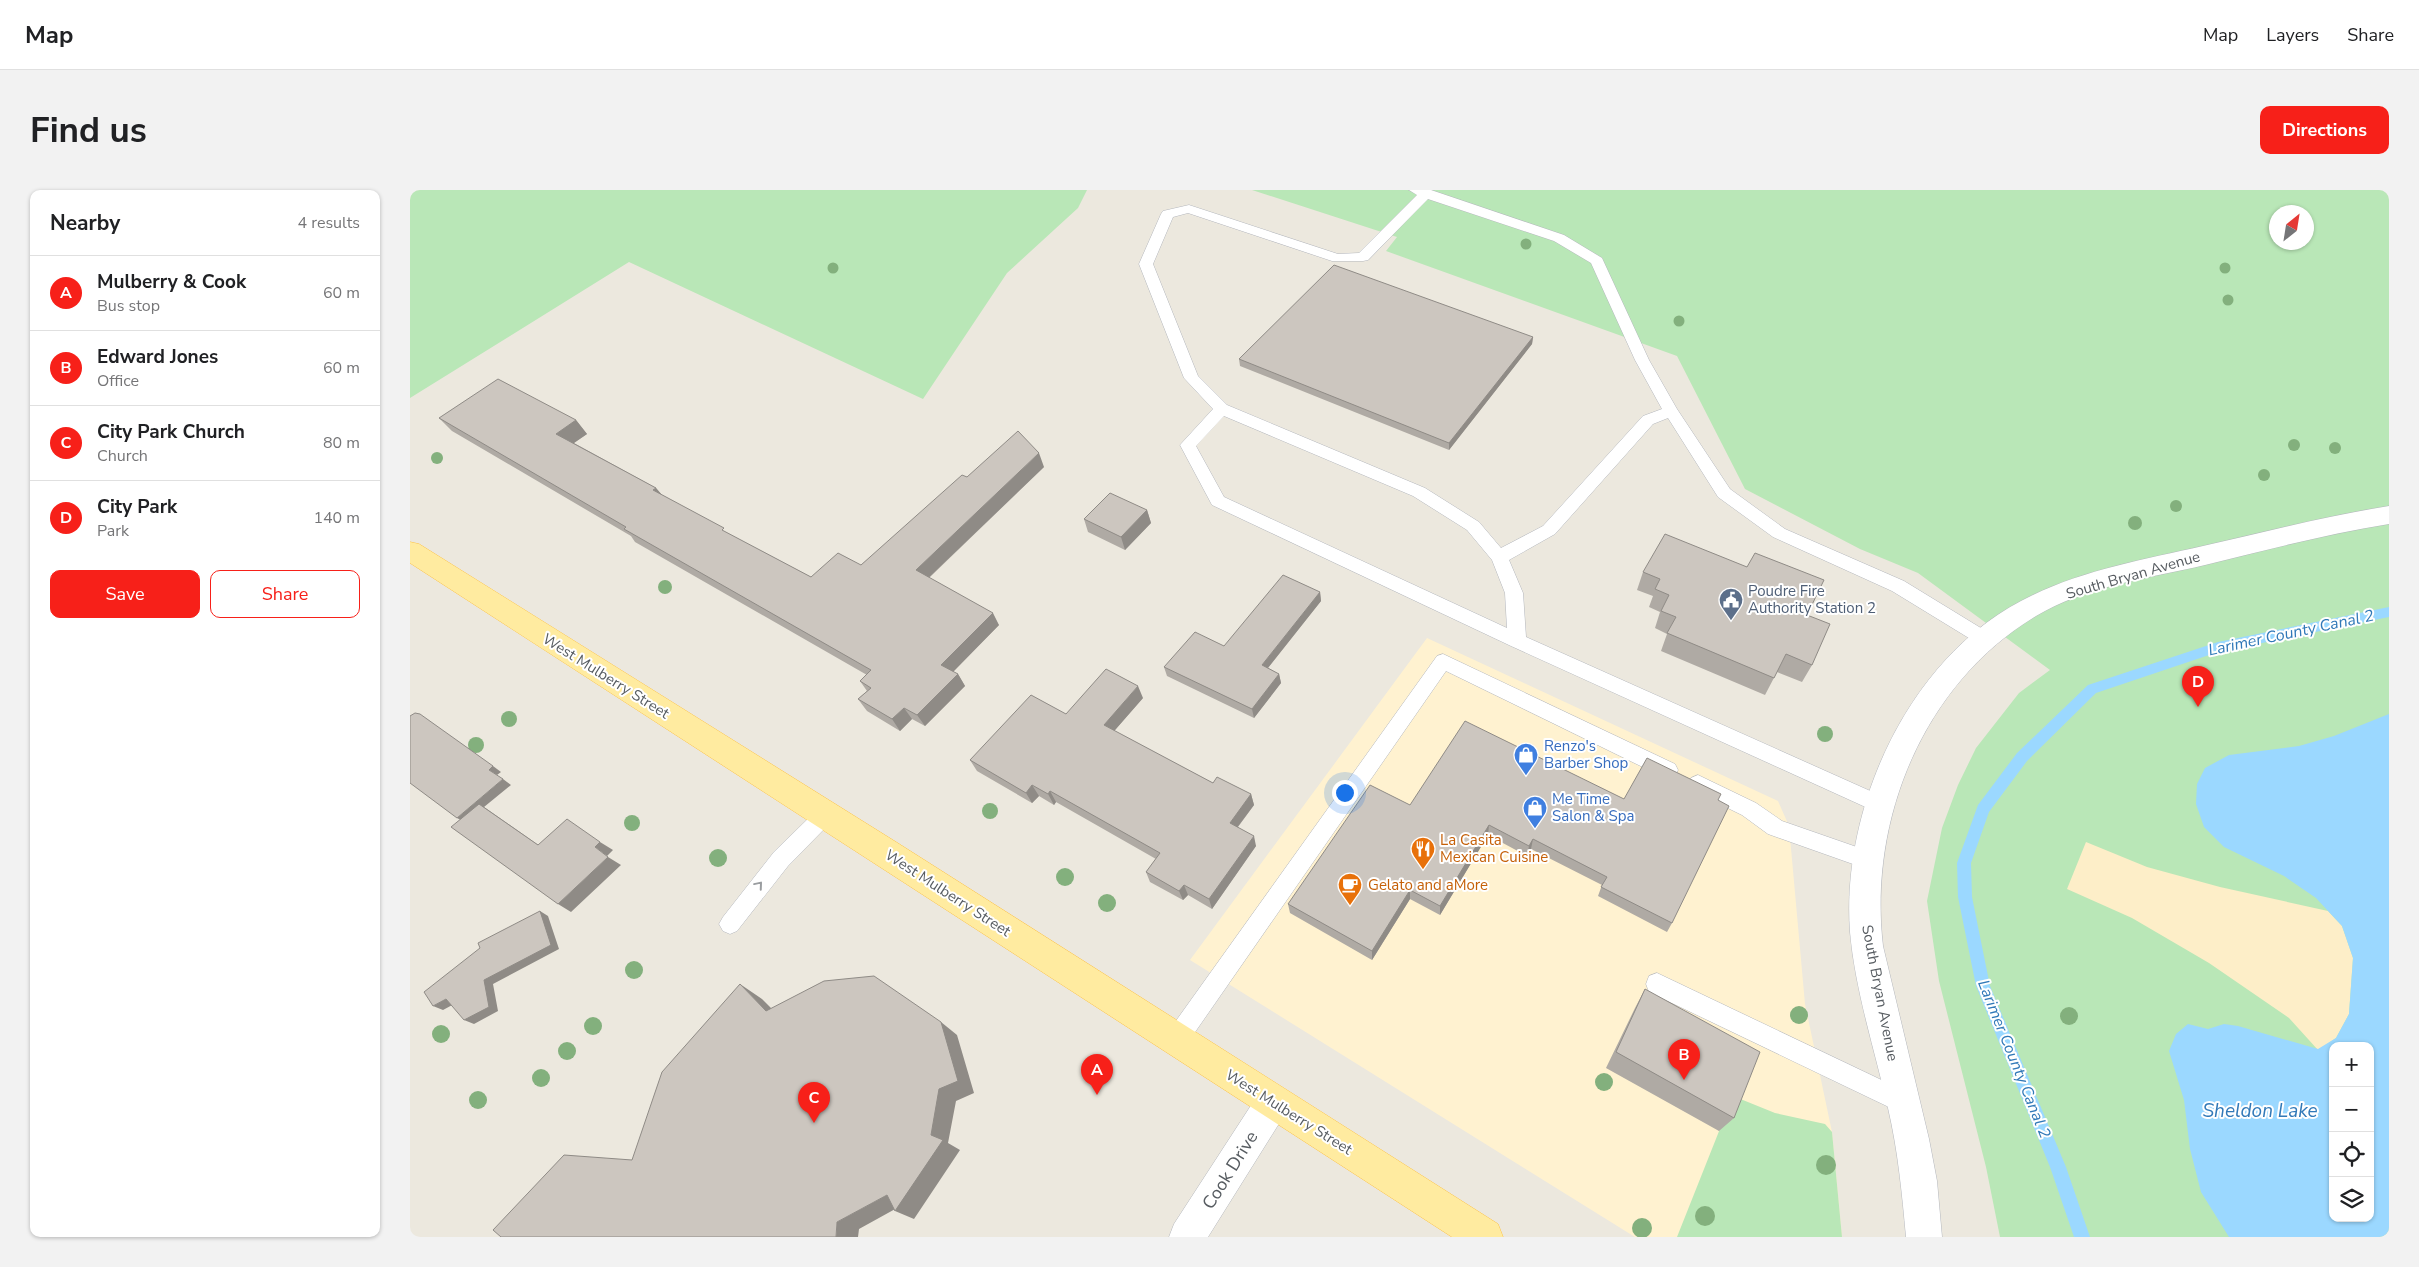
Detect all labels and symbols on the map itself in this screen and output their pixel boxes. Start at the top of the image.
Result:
north arrow [2269,205,2314,250]
street label: South Bryan Avenue [2064,546,2202,604]
place label: Poudre Fire Authority Station 2 [1748,581,1876,618]
public building icon: Poudre Fire Authority Station 2 [1718,587,1744,621]
water label: Larimer County Canal 2 [2206,605,2376,661]
street label: West Mulberry Street [539,629,674,724]
pin: D [2182,666,2214,707]
place label: Renzo's Barber Shop [1544,736,1628,773]
shop icon: Renzo's Barber Shop [1513,742,1539,776]
your location [1332,780,1358,806]
place label: Me Time Salon & Spa [1552,789,1634,826]
shop icon: Me Time Salon & Spa [1522,795,1548,829]
place label: La Casita Mexican Cuisine [1440,830,1548,867]
restaurant icon: La Casita Mexican Cuisine [1410,836,1436,870]
street label: West Mulberry Street [881,845,1015,942]
cafe icon: Gelato and aMore [1337,872,1363,906]
place label: Gelato and aMore [1368,875,1488,895]
one-way arrow [753,882,761,891]
street label: South Bryan Avenue [1857,923,1903,1063]
water label: Larimer County Canal 2 [1972,977,2056,1141]
pin: B [1668,1039,1700,1080]
pin: A [1081,1054,1113,1095]
street label: West Mulberry Street [1222,1065,1357,1160]
pin: C [798,1082,830,1123]
water label: Sheldon Lake [2202,1098,2318,1124]
street label: Cook Drive [1197,1126,1263,1214]

